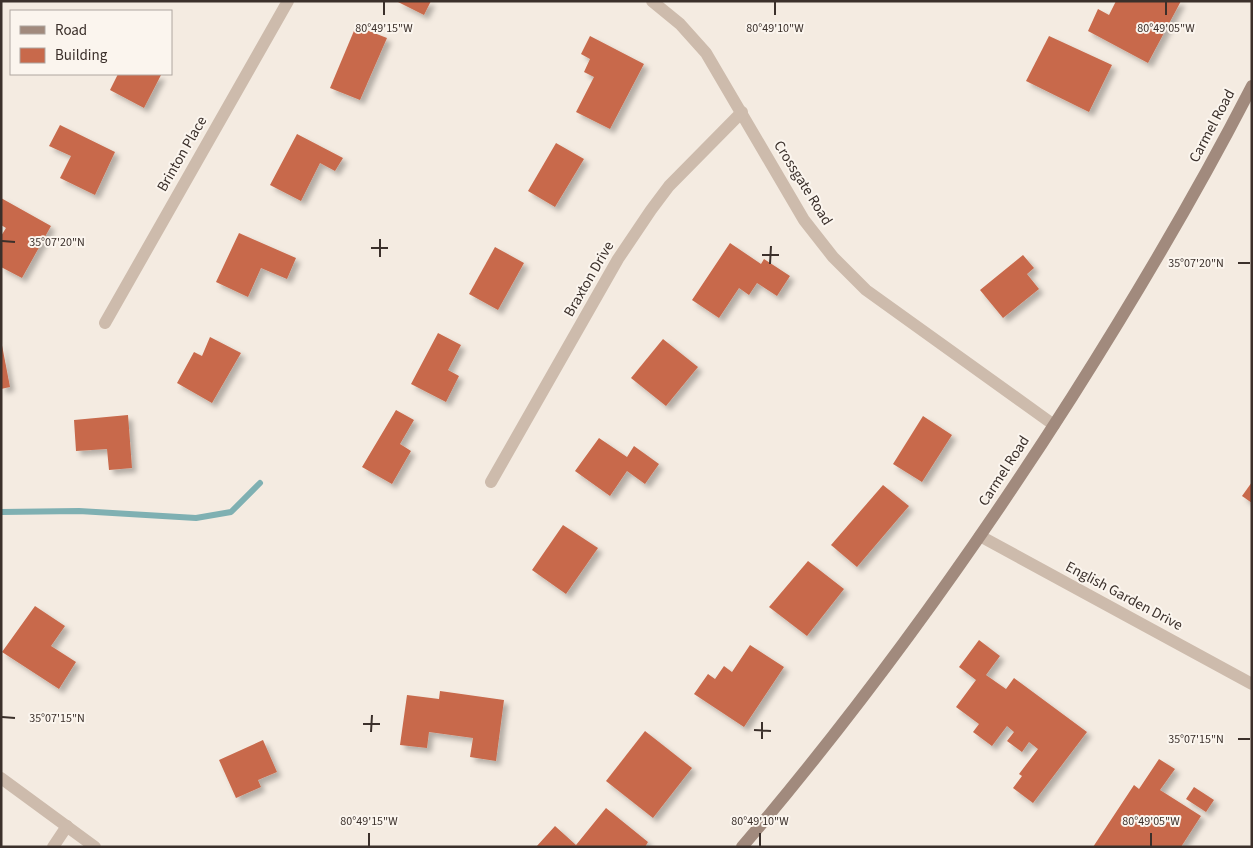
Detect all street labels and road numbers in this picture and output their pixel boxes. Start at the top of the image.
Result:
street label: Carmel Road [1184,86,1240,166]
street label: Brinton Place [152,112,212,196]
street label: Crossgate Road [769,137,837,229]
street label: Braxton Drive [559,237,619,321]
street label: Carmel Road [973,432,1035,510]
street label: English Garden Drive [1062,556,1186,636]

